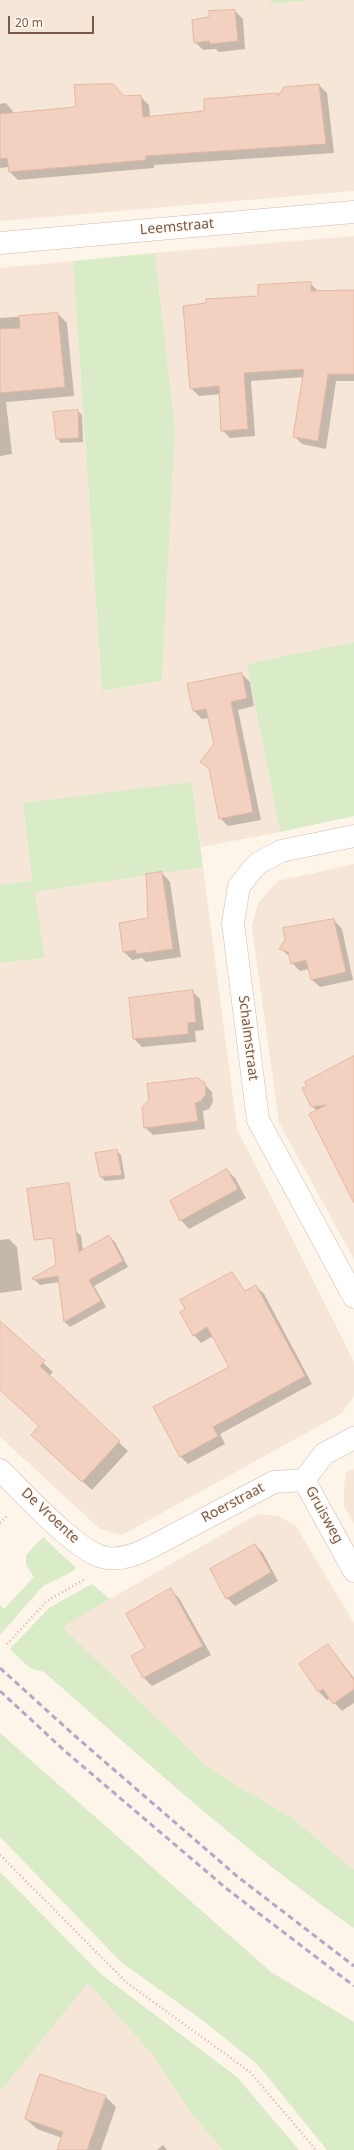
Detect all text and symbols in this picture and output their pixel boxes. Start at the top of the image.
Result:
scale bar [10,8,96,34]
text: 20 m [15,14,43,31]
street label: Leemstraat [139,215,215,239]
street label: Schalmstraat [234,994,262,1082]
street label: Roerstraat [199,1479,267,1527]
street label: Gruisweg [302,1484,346,1546]
street label: De Vroente [17,1485,83,1547]

